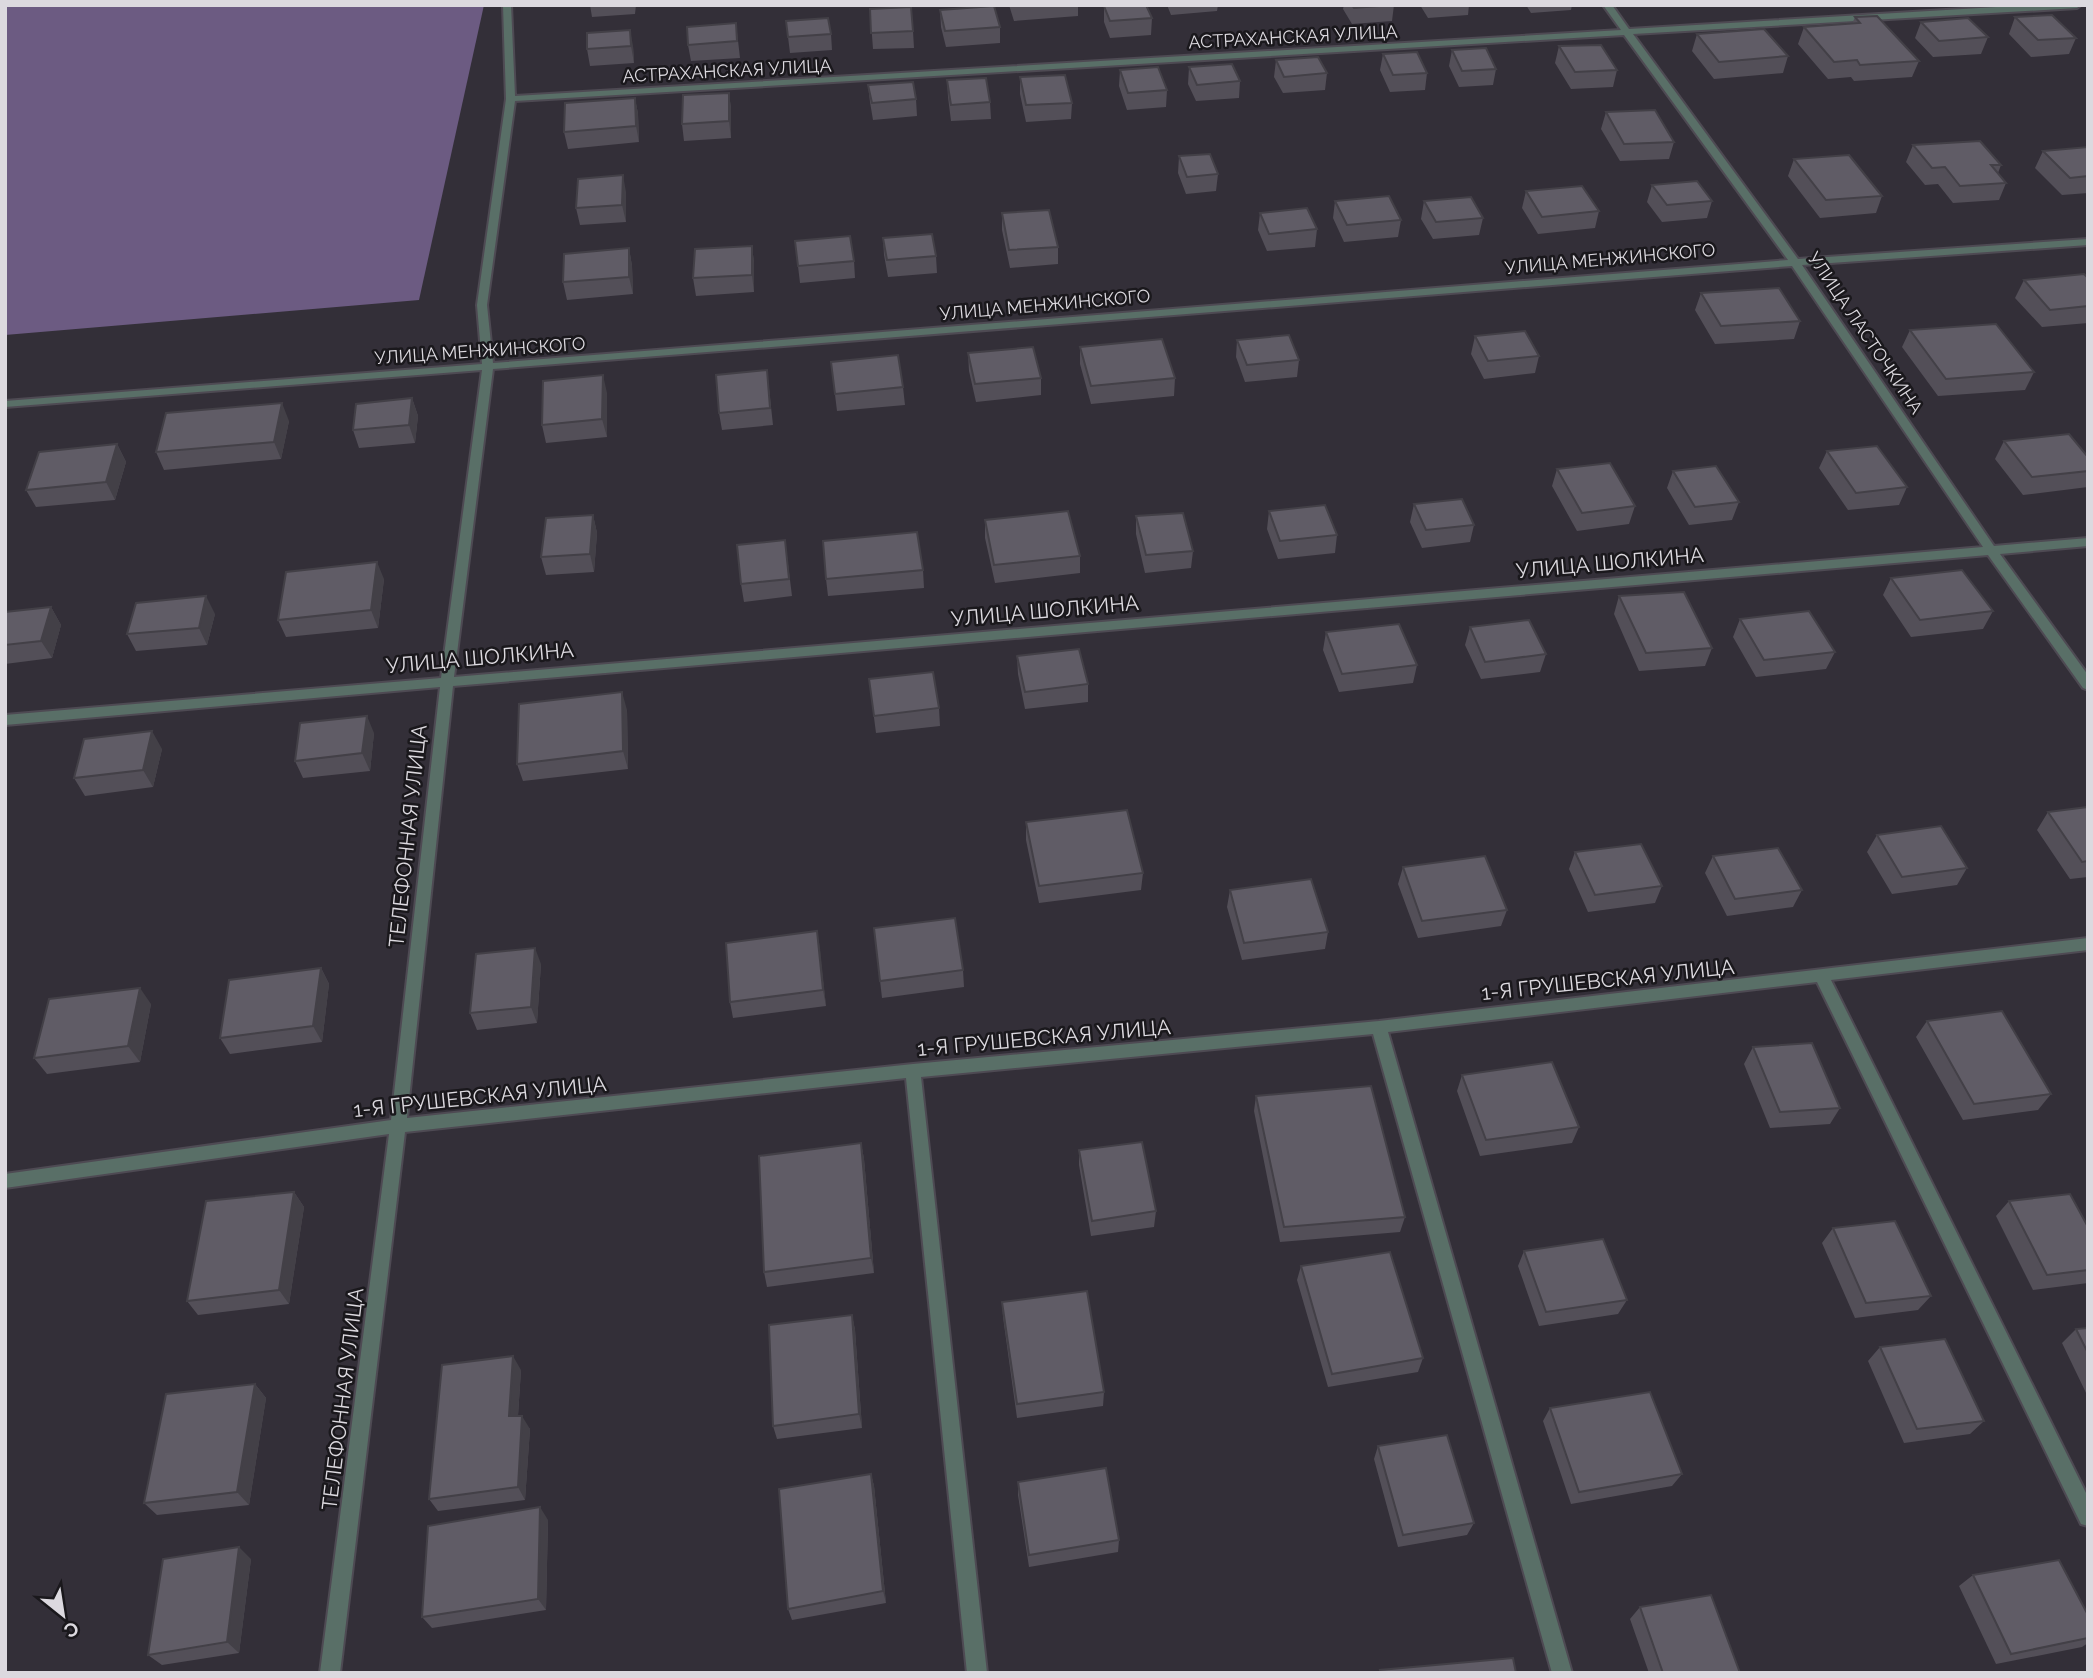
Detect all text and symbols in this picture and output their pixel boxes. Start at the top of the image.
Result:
street label: АСТРАХАНСКАЯ УЛИЦА [1188,21,1398,52]
street label: АСТРАХАНСКАЯ УЛИЦА [622,55,832,86]
street label: УЛИЦА МЕНЖИНСКОГО [1504,239,1716,278]
street label: УЛИЦА ЛАСТОЧКИНА [1803,248,1927,418]
street label: УЛИЦА МЕНЖИНСКОГО [939,285,1151,324]
street label: УЛИЦА МЕНЖИНСКОГО [374,333,586,368]
street label: УЛИЦА ШОЛКИНА [1515,542,1705,583]
street label: УЛИЦА ШОЛКИНА [950,590,1140,631]
street label: УЛИЦА ШОЛКИНА [385,637,575,678]
street label: ТЕЛЕФОННАЯ УЛИЦА [383,723,432,949]
street label: 1-Я ГРУШЕВСКАЯ УЛИЦА [1480,954,1736,1005]
street label: 1-Я ГРУШЕВСКАЯ УЛИЦА [916,1014,1172,1061]
street label: 1-Я ГРУШЕВСКАЯ УЛИЦА [352,1071,608,1122]
street label: ТЕЛЕФОННАЯ УЛИЦА [316,1286,369,1512]
north arrow [28,1580,98,1650]
text: С [60,1617,83,1643]

